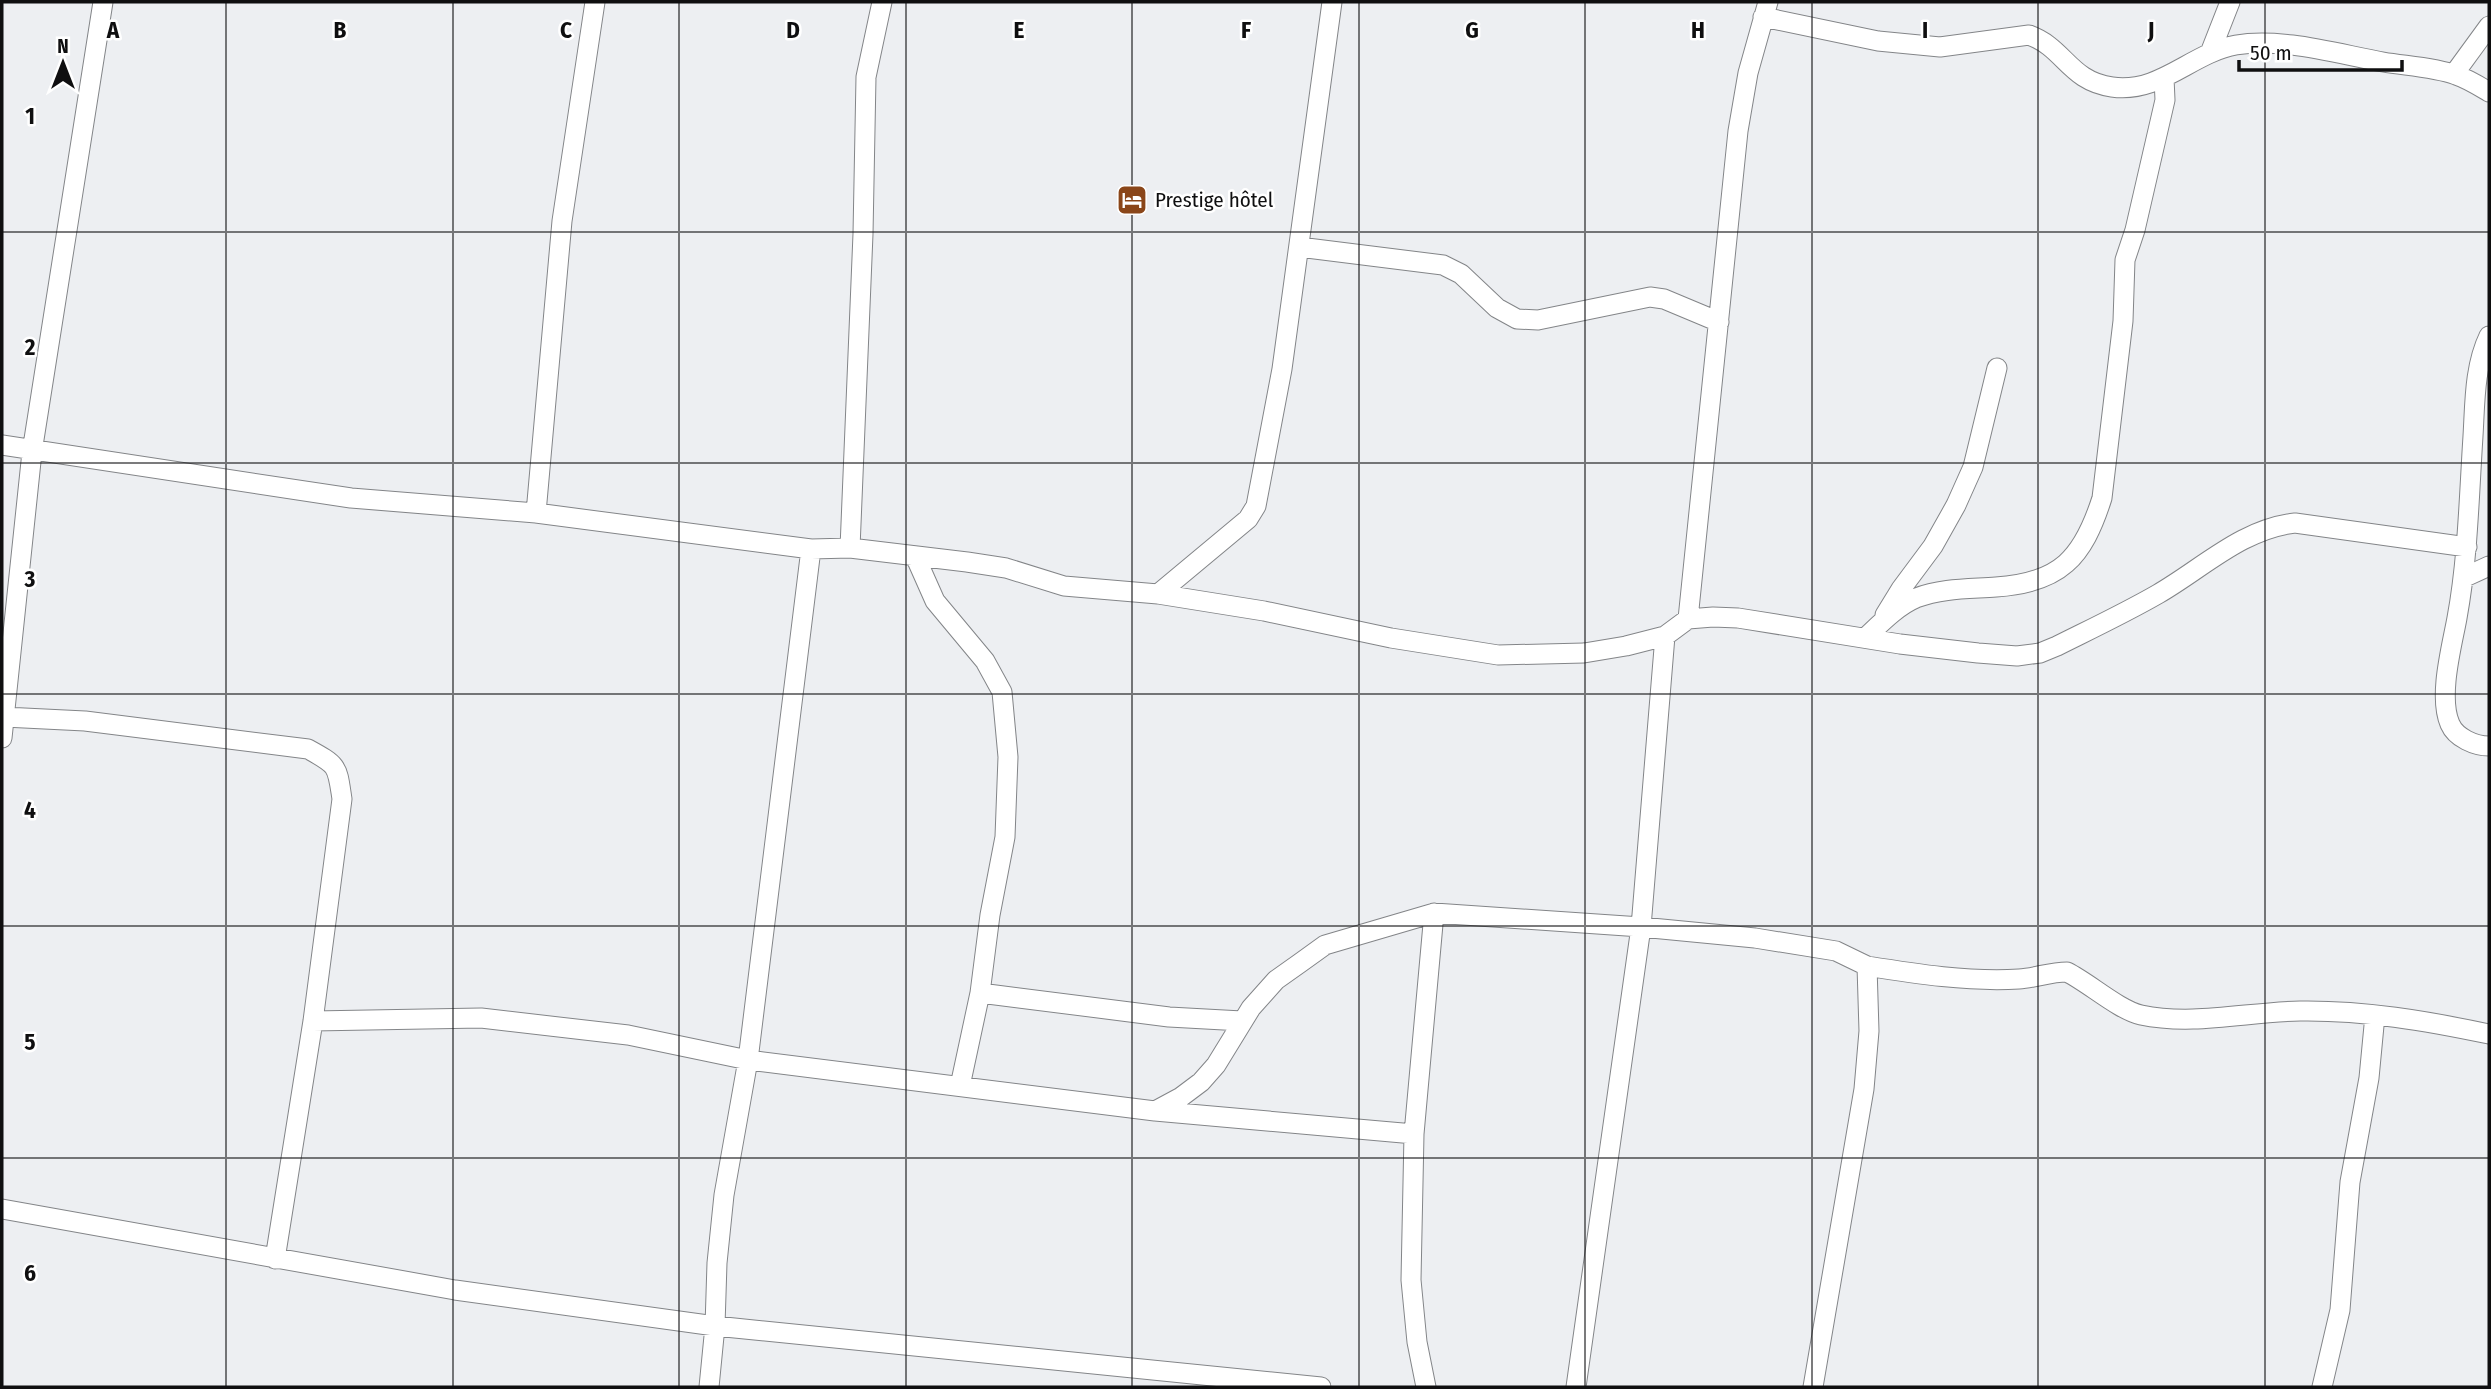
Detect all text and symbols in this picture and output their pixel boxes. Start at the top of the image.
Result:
text: A [106,16,120,44]
text: B [334,16,347,44]
text: C [560,16,572,44]
text: D [786,16,800,44]
text: E [1014,16,1025,44]
text: F [1241,16,1251,44]
text: G [1465,16,1479,44]
text: H [1691,16,1705,44]
text: I [1922,16,1928,44]
text: J [2147,16,2154,44]
north arrow [28,28,98,98]
scale bar [2239,28,2402,72]
text: N [57,35,69,58]
text: 50 m [2250,40,2292,66]
text: 1 [25,102,35,130]
hotel icon: Prestige hôtel [1115,183,1149,217]
place label: Prestige hôtel [1155,187,1274,213]
text: 2 [24,333,36,361]
text: 3 [24,565,36,593]
text: 4 [24,796,36,824]
text: 5 [24,1028,36,1056]
text: 6 [24,1259,36,1287]

